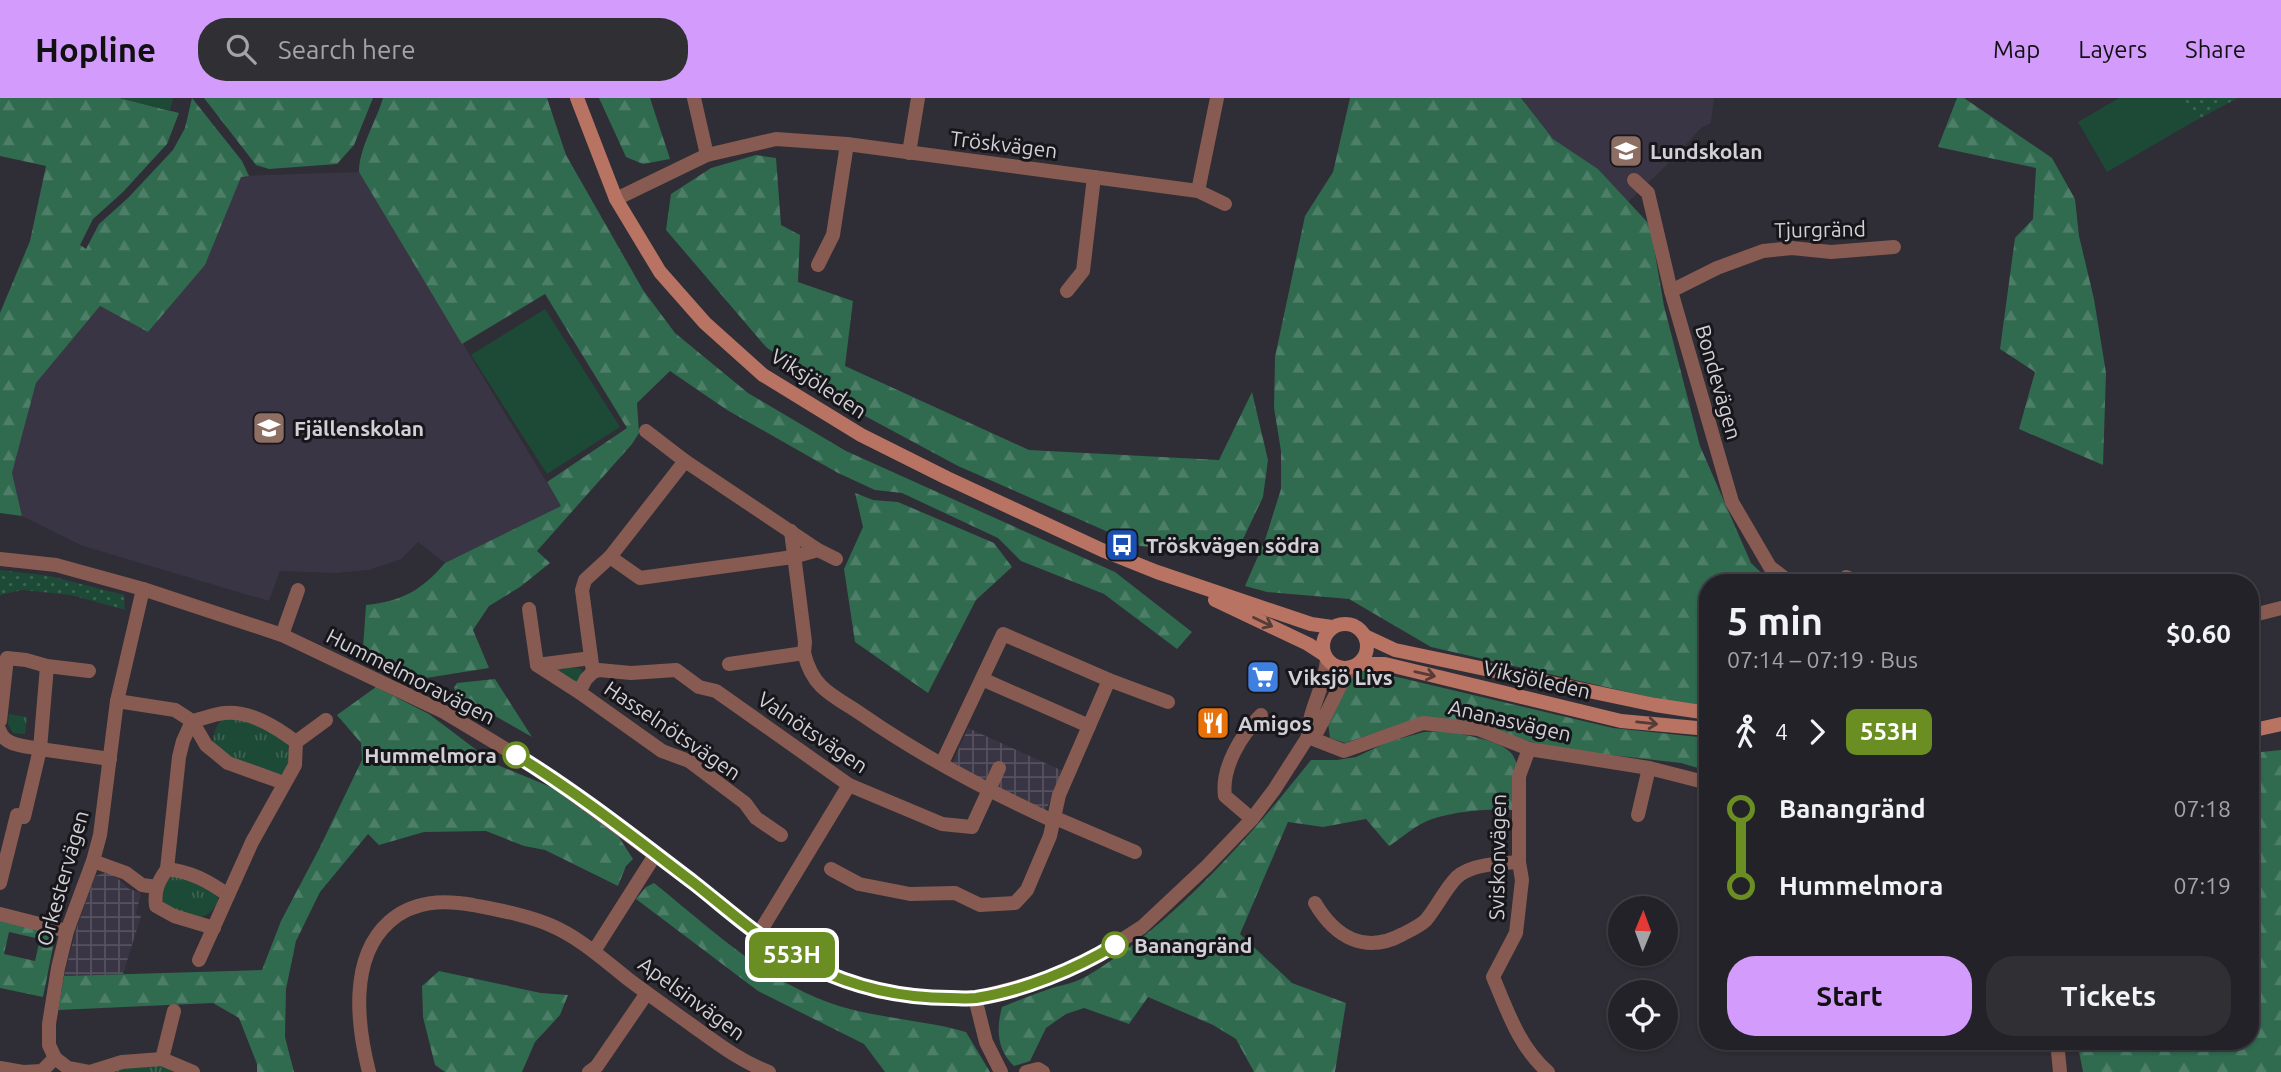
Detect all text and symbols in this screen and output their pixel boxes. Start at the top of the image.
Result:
search box [198,18,688,81]
icon: search [222,30,260,68]
text: Hopline [35,31,156,68]
text: Search here [278,35,415,64]
text: Map [1993,36,2040,63]
text: Layers [2078,36,2147,63]
text: Share [2185,36,2246,63]
street label: Tröskvägen [949,126,1059,162]
school or university icon: Lundskolan [1607,132,1645,170]
place label: Lundskolan [1650,139,1763,163]
street label: Tjurgränd [1774,216,1866,242]
street label: Bondevägen [1691,322,1747,442]
street label: Viksjöleden [767,343,871,423]
school or university icon: Fjällenskolan [250,409,288,447]
place label: Fjällenskolan [294,416,424,440]
bus stop icon: Tröskvägen södra [1103,526,1141,564]
place label: Tröskvägen södra [1146,533,1320,557]
text: 5 min [1727,600,1823,642]
one-way arrow [1252,616,1273,630]
text: $0.60 [2166,619,2231,648]
street label: Hummelmoravägen [323,623,499,729]
text: 07:14 – 07:19 · Bus [1727,647,1918,672]
street label: Viksjöleden [1481,655,1593,703]
supermarket icon: Viksjö Livs [1244,658,1282,696]
place label: Viksjö Livs [1288,665,1393,689]
one-way arrow [1413,668,1436,681]
street label: Hasselnötsvägen [600,676,746,784]
street label: Valnötsvägen [753,686,873,778]
street label: Ananasvägen [1446,694,1574,746]
restaurant icon: Amigos [1194,704,1232,742]
place label: Amigos [1238,711,1312,735]
icon: walk [1727,713,1765,751]
icon: forward [1798,713,1836,751]
one-way arrow [1635,717,1658,730]
text: 553H [1860,718,1918,745]
text: 4 [1775,719,1788,744]
marker: Hummelmora [503,742,529,768]
place label: Hummelmora [364,743,497,767]
street label: Sviskonvägen [1484,794,1510,920]
text: Banangränd [1779,794,1926,823]
text: 07:18 [2173,796,2231,821]
street label: Orkestervägen [31,807,93,949]
text: Hummelmora [1779,871,1943,900]
text: 07:19 [2173,873,2231,898]
north arrow [1608,896,1678,966]
map controls [1608,896,1678,1050]
line badge: 553H [743,932,841,978]
marker: Banangränd [1102,932,1128,958]
place label: Banangränd [1134,933,1252,957]
text: 553H [763,941,821,968]
street label: Apelsinvägen [634,951,750,1045]
button: Start [1727,956,1972,1036]
button: Tickets [1986,956,2231,1036]
button: locate [1608,980,1678,1050]

